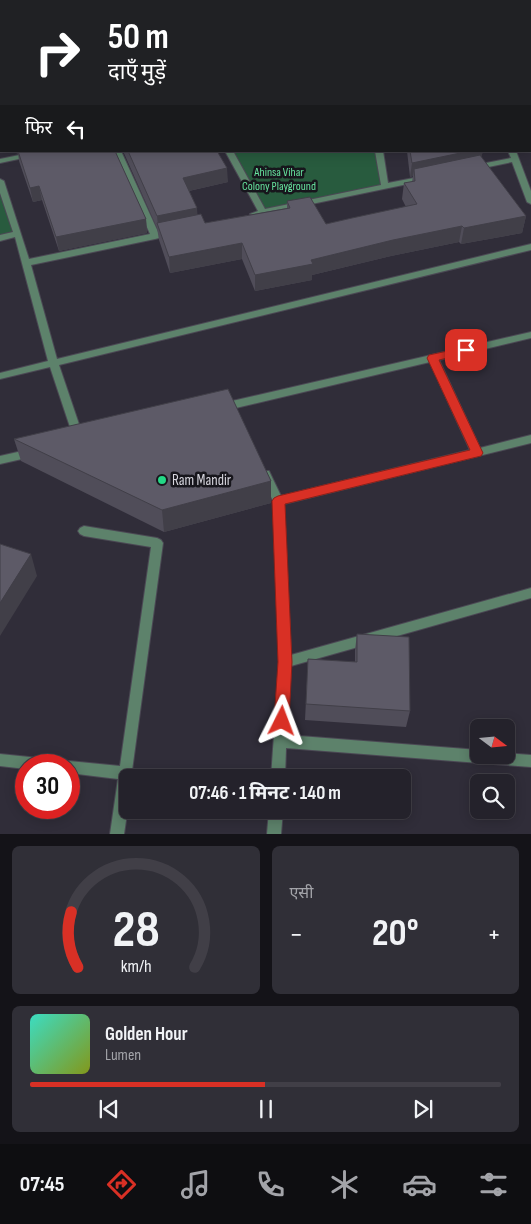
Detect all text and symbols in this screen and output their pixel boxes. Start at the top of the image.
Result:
text: 50 m [108,16,169,59]
icon: right [25,20,90,85]
text: दाएँ मुड़ें [108,59,166,86]
icon: left [62,115,90,143]
text: फिर [25,117,52,140]
park label: Ahinsa Vihar Colony Playground [242,165,316,194]
pin [445,329,487,371]
icon: arrive [452,336,480,364]
place label: Ram Mandir [172,471,232,490]
marker: Ram Mandir [156,474,168,486]
position arrow [255,694,307,746]
north arrow [470,719,515,764]
map controls [470,719,515,819]
speed limit sign: 30 [15,754,80,819]
button: search [470,774,515,819]
text: 07:46 · 1 मिनट · 140 m [189,782,341,805]
text: एसी [290,884,313,903]
text: 28 [112,899,159,962]
text: 20° [372,911,419,956]
text: − [290,918,303,951]
text: + [487,918,501,951]
text: km/h [120,956,151,977]
text: Golden Hour [105,1023,188,1046]
text: Lumen [105,1046,141,1065]
icon: previous [95,1095,123,1123]
icon: pause [252,1095,280,1123]
icon: next [409,1095,437,1123]
icon: directions [104,1167,139,1202]
icon: music [178,1167,213,1202]
icon: phone [253,1167,288,1202]
icon: climate [327,1167,362,1202]
icon: car [402,1167,437,1202]
icon: filters [476,1167,511,1202]
text: 07:45 [20,1171,65,1198]

